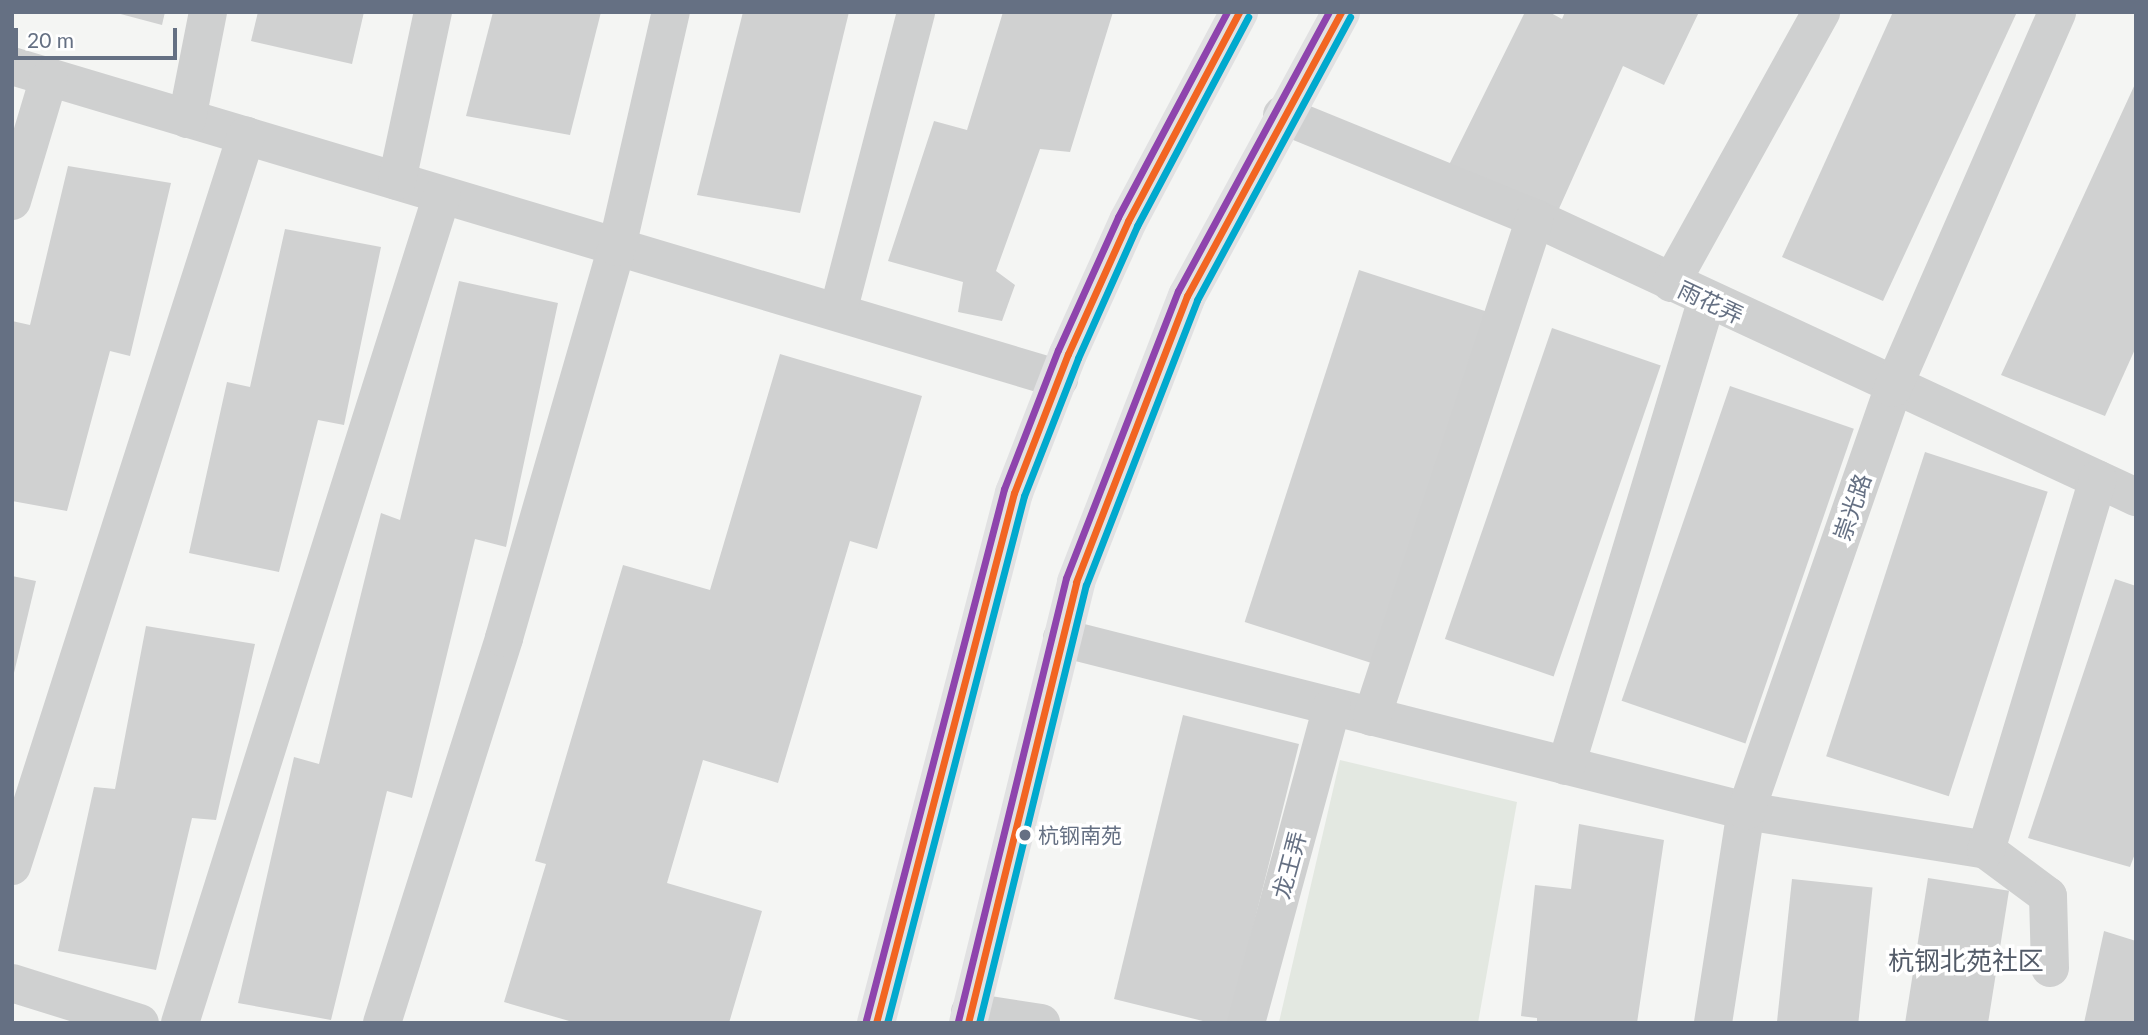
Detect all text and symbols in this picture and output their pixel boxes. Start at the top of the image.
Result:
scale bar [18,14,180,58]
text: 20 m [27,27,74,52]
street label: 雨花弄 [1674,275,1748,329]
street label: 崇光路 [1828,470,1876,544]
place label: 杭钢南苑 [1038,822,1122,848]
marker: 杭钢南苑 [1018,828,1032,842]
street label: 龙王弄 [1267,828,1311,902]
district label: 杭钢北苑社区 [1888,945,2044,977]

